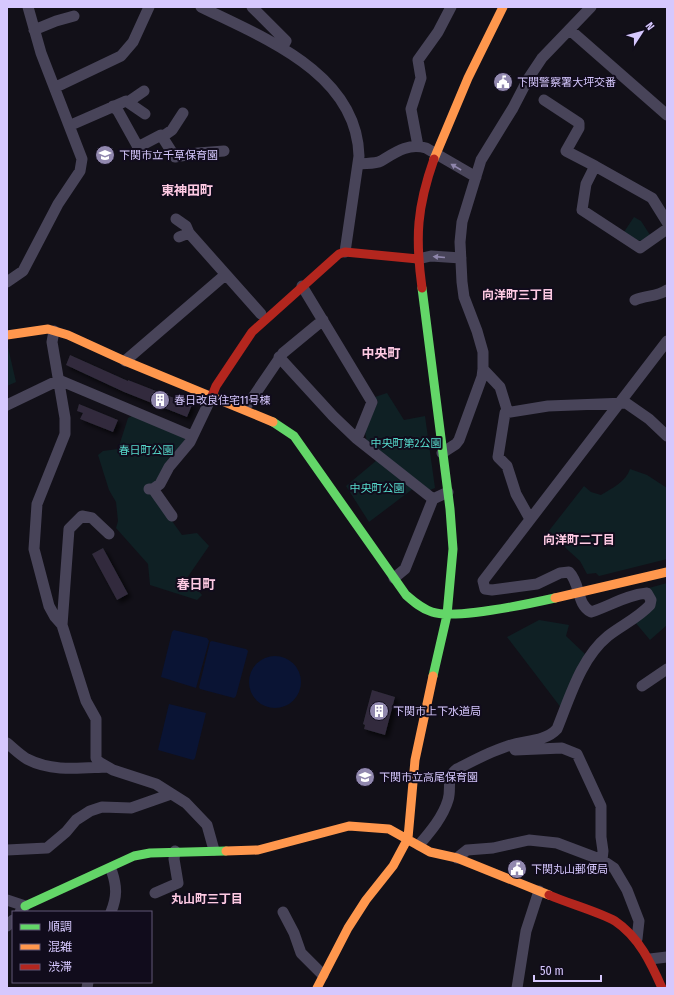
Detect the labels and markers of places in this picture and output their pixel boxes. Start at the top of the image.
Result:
public building icon: 下関警察署大坪交番 [492,71,514,93]
place label: 下関警察署大坪交番 [517,76,616,89]
school or university icon: 下関市立千草保育園 [94,144,116,166]
place label: 下関市立千草保育園 [119,149,218,162]
building icon: 春日改良住宅11号棟 [149,389,171,411]
place label: 春日改良住宅11号棟 [174,394,270,407]
building icon: 下関市上下水道局 [368,700,390,722]
place label: 下関市上下水道局 [393,705,481,718]
school or university icon: 下関市立高尾保育園 [354,766,376,788]
place label: 下関市立高尾保育園 [379,771,478,784]
public building icon: 下関丸山郵便局 [506,858,528,880]
place label: 下関丸山郵便局 [531,863,608,876]

